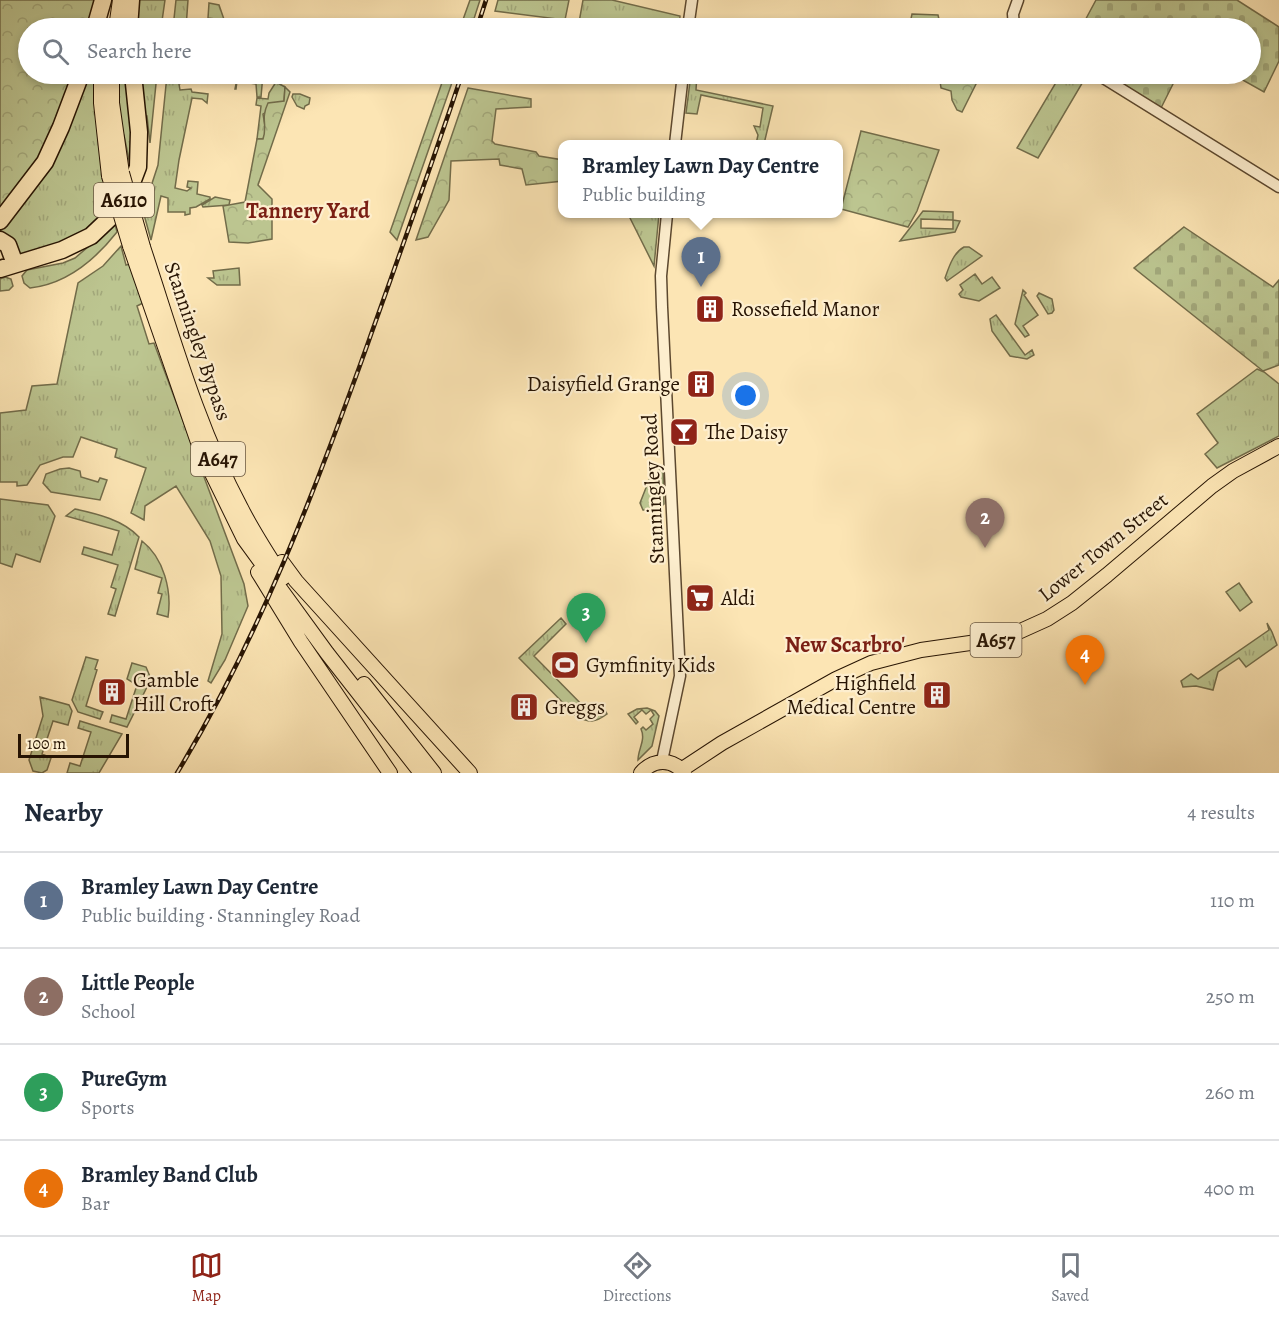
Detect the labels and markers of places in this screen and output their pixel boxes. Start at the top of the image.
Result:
pin: 1 [682,238,720,287]
building icon: Rossefield Manor [694,293,726,325]
place label: Rossefield Manor [731,295,880,323]
building icon: Daisyfield Grange [685,368,717,400]
place label: Daisyfield Grange [527,370,680,398]
bar icon: The Daisy [668,416,700,448]
place label: The Daisy [705,418,788,446]
pin: 2 [966,498,1004,548]
supermarket icon: Aldi [684,582,716,614]
place label: Aldi [720,584,755,612]
pin: 3 [566,594,606,643]
pin: 4 [1066,636,1104,685]
sports icon: Gymfinity Kids [549,649,581,681]
place label: Gymfinity Kids [586,651,715,679]
place label: Gamble Hill Croft [133,666,214,718]
place label: Highfield Medical Centre [786,669,917,721]
building icon: Gamble Hill Croft [96,676,128,708]
building icon: Highfield Medical Centre [921,679,953,711]
building icon: Greggs [508,691,540,723]
place label: Greggs [545,693,605,721]

